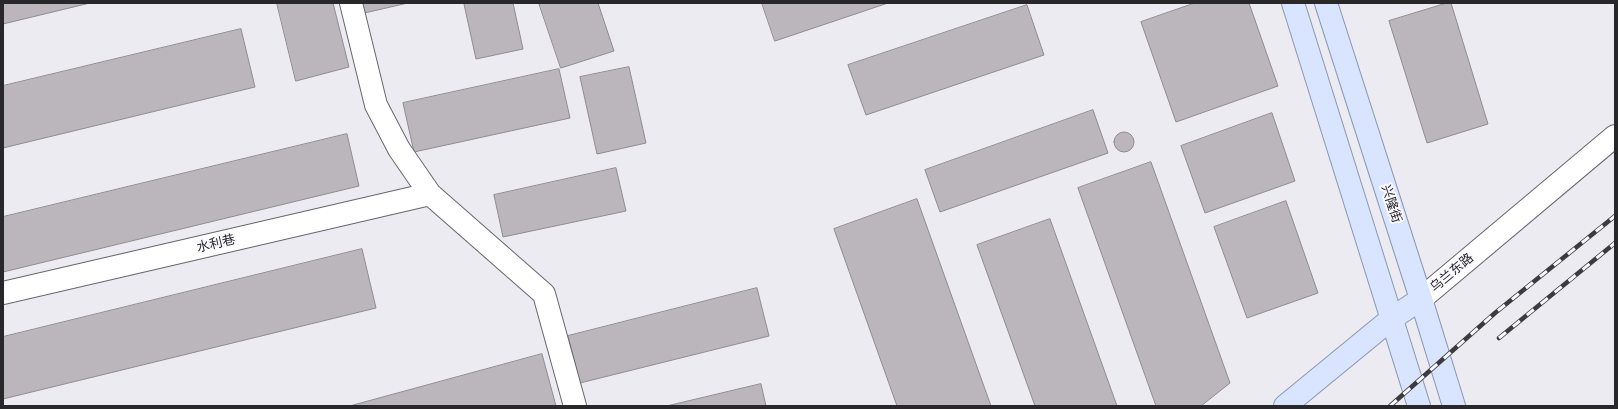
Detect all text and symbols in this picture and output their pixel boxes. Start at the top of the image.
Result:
street label: 兴隆街 [1378,183,1404,225]
street label: 水利巷 [195,232,237,256]
street label: 乌兰东路 [1427,250,1477,296]

